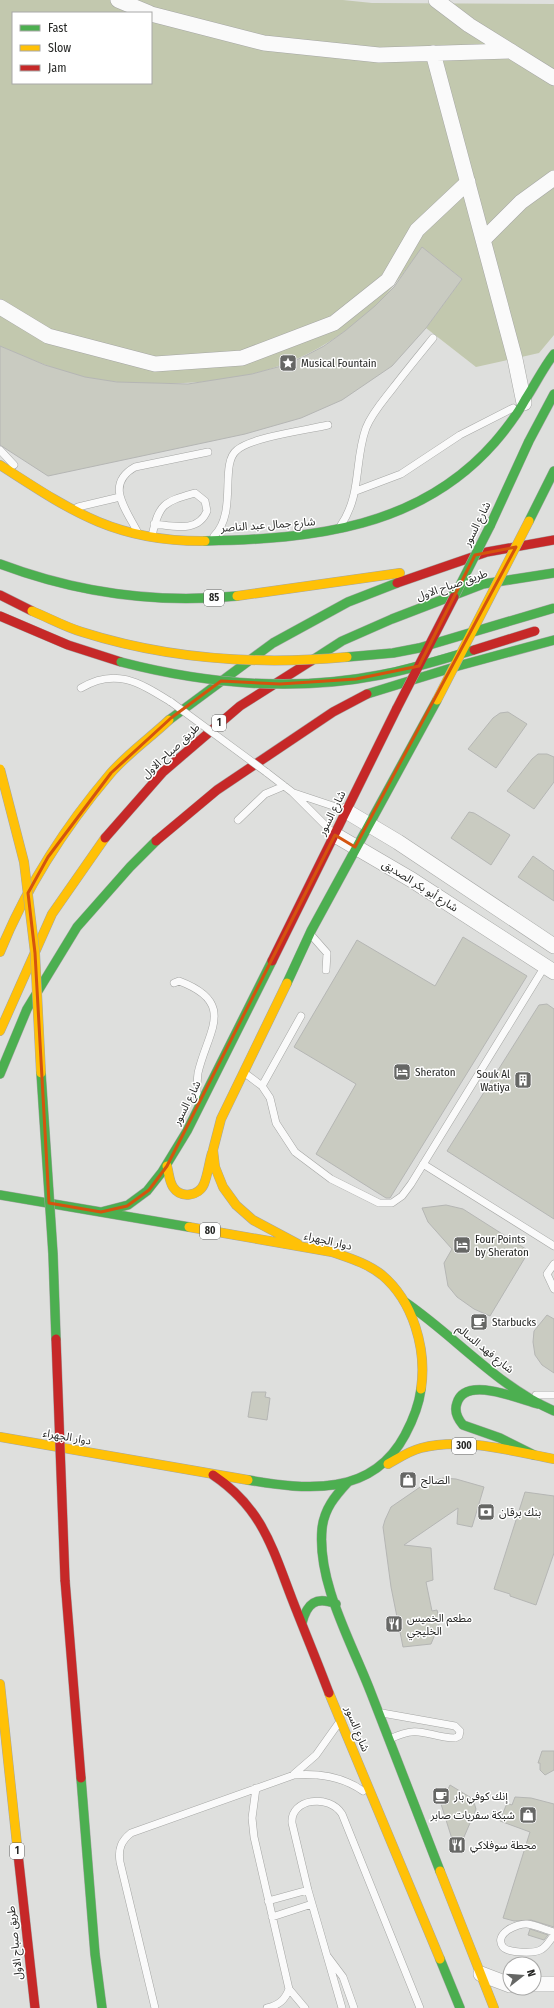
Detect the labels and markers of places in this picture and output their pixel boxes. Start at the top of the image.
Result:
place icon: Musical Fountain [278,353,298,373]
place label: Musical Fountain [301,357,377,370]
hotel icon: Sheraton [392,1062,412,1082]
place label: Sheraton [415,1066,456,1079]
place label: Souk Al Watiya [477,1068,510,1094]
building icon: Souk Al Watiya [513,1070,533,1090]
place label: Four Points by Sheraton [475,1233,529,1259]
hotel icon: Four Points by Sheraton [452,1235,472,1255]
cafe icon: Starbucks [469,1312,489,1332]
place label: Starbucks [492,1316,537,1329]
shop icon: الصالح [398,1470,418,1490]
place label: الصالح [421,1474,450,1488]
bank icon: بنك برقان [476,1502,496,1522]
place label: بنك برقان [499,1506,541,1519]
place label: مطعم الخميس الخليجي [407,1612,472,1640]
restaurant icon: مطعم الخميس الخليجي [384,1614,404,1634]
cafe icon: إنك كوفي بار [431,1786,451,1806]
place label: إنك كوفي بار [453,1790,508,1805]
shop icon: شبكة سفريات صابر [518,1805,538,1825]
place label: شبكة سفريات صابر [430,1809,515,1822]
restaurant icon: محطة سوفلاكي [447,1835,467,1855]
place label: محطة سوفلاكي [470,1839,537,1854]

